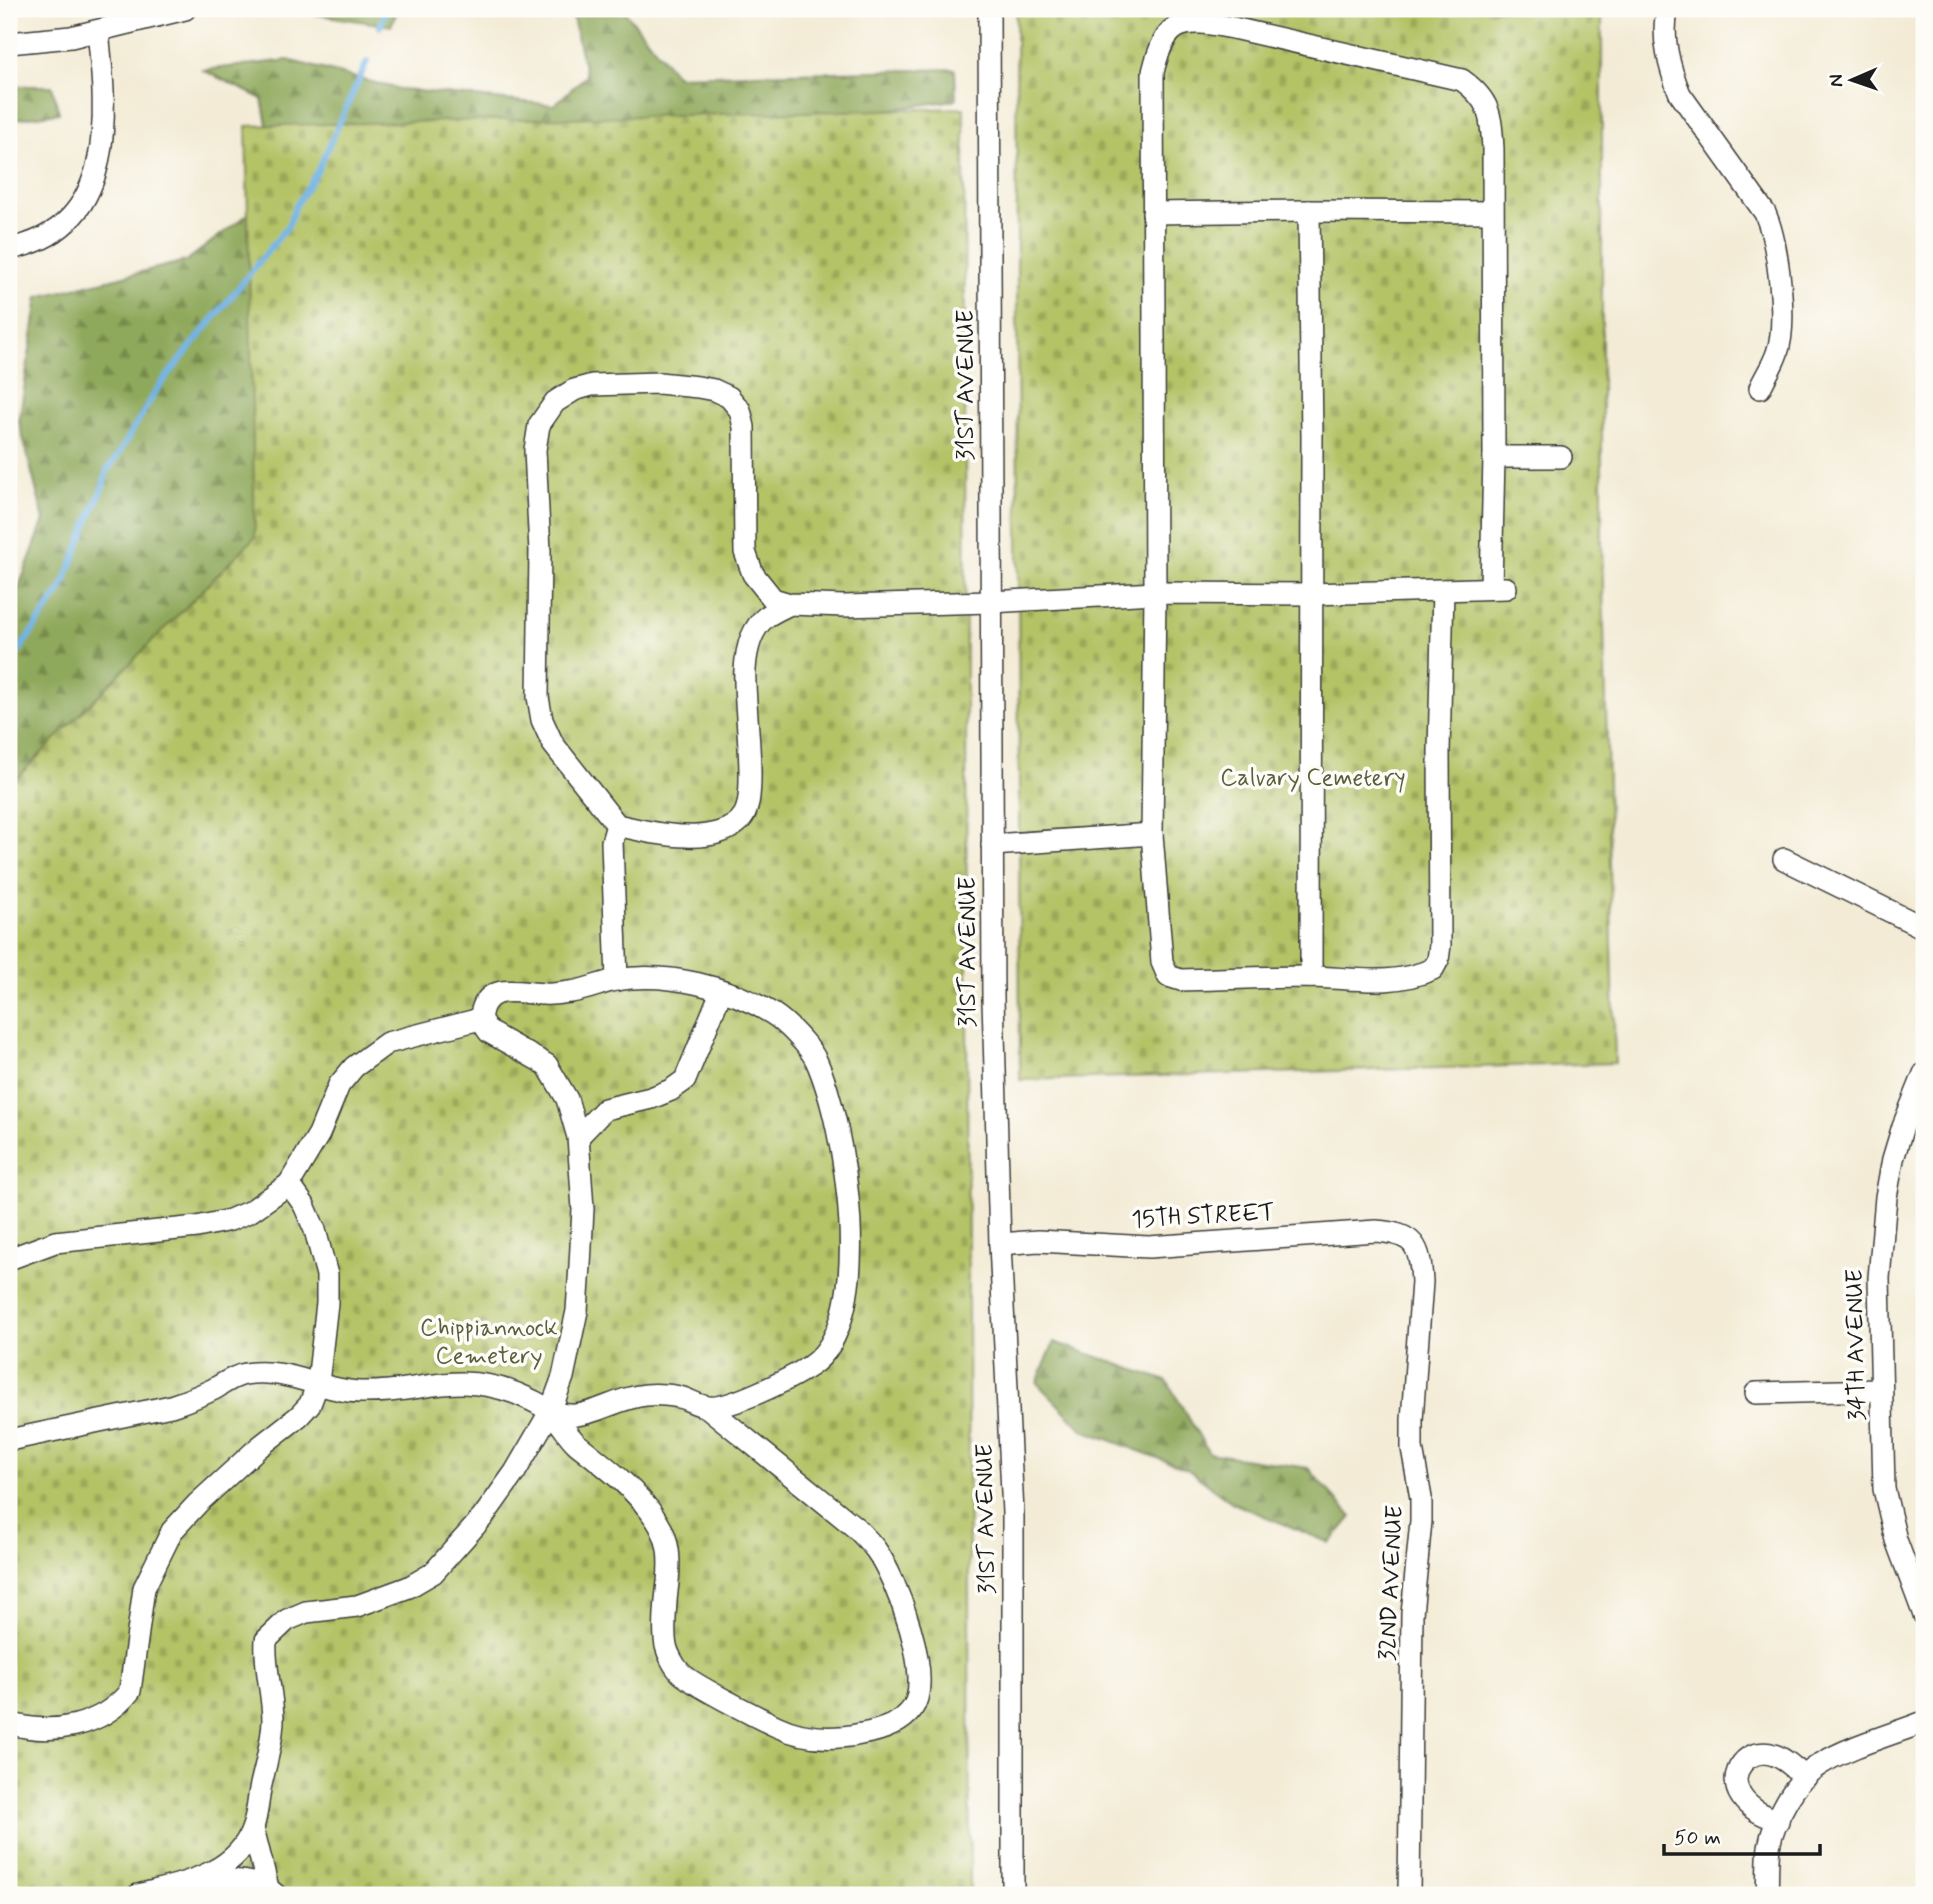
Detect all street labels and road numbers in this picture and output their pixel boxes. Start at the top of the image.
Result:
street label: 31ST AVENUE [951,309,982,461]
street label: 31ST AVENUE [953,876,984,1028]
street label: 15TH STREET [1131,1197,1276,1236]
street label: 34TH AVENUE [1840,1269,1873,1421]
street label: 31ST AVENUE [970,1443,1003,1595]
street label: 32ND AVENUE [1372,1504,1411,1662]

